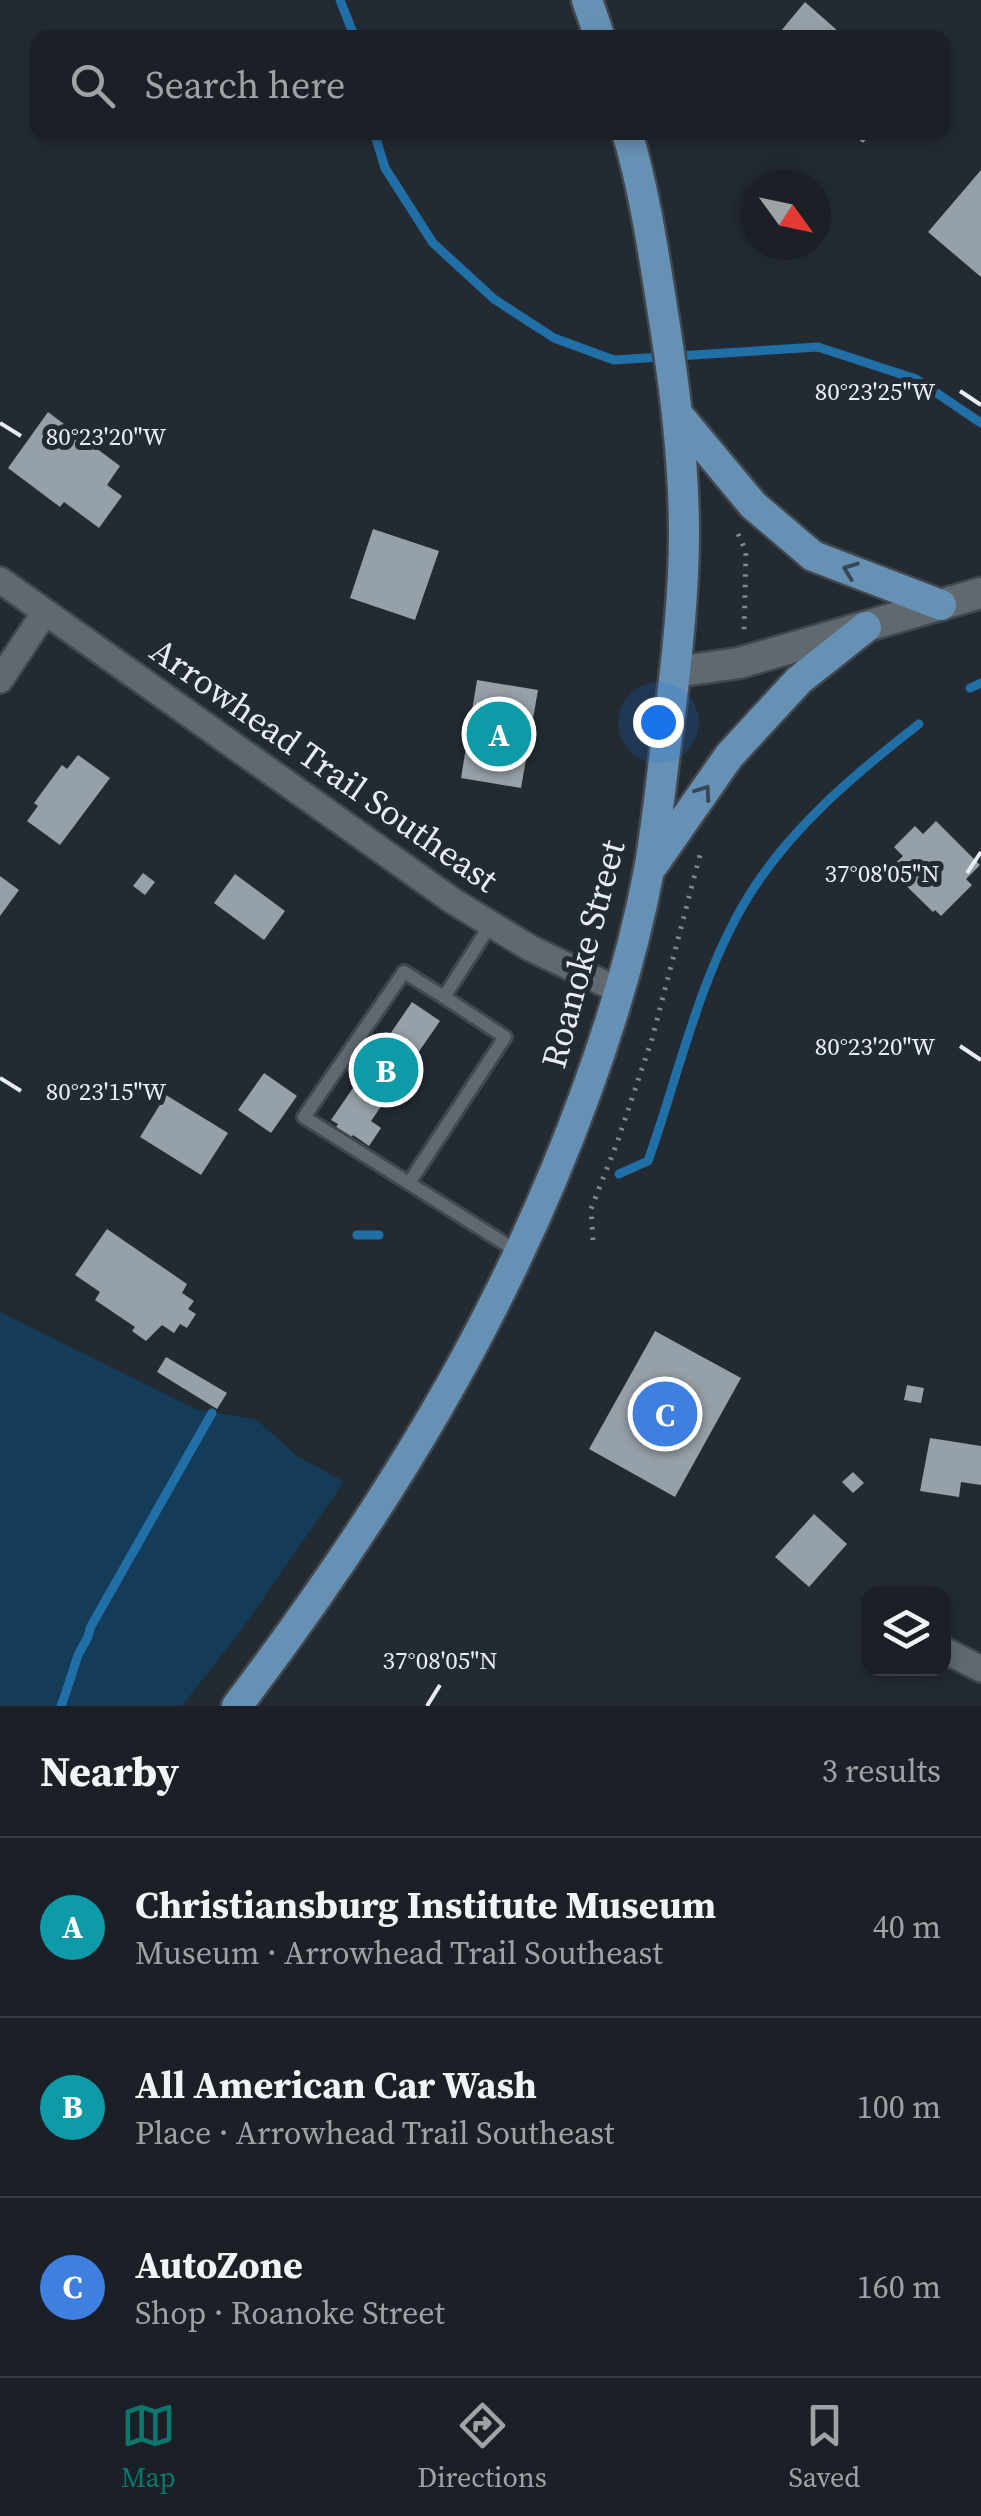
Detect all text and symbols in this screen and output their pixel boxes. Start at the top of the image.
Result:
search box [30,30,951,140]
icon: search [65,58,120,113]
text: Search here [145,59,345,111]
north arrow [741,170,831,260]
text: 80°23'25"W [815,374,935,408]
text: 80°23'20"W [46,419,166,453]
one-way arrow [842,562,860,582]
street label: Arrowhead Trail Southeast [142,629,506,901]
pin: A [466,696,532,772]
your location [633,697,684,748]
one-way arrow [692,784,710,803]
street label: Roanoke Street [529,834,637,1073]
text: 37°08'05"N [824,856,940,890]
text: 80°23'20"W [815,1029,935,1063]
pin: B [354,1032,418,1108]
text: 80°23'15"W [46,1074,166,1108]
pin: C [632,1376,698,1452]
map controls [861,1586,951,1676]
button: layers [861,1586,951,1676]
text: 37°08'05"N [382,1643,498,1677]
text: Nearby [40,1742,179,1800]
text: 3 results [822,1749,941,1793]
text: Christiansburg Institute Museum [135,1879,716,1931]
text: A [62,1905,83,1949]
text: 40 m [873,1905,941,1949]
text: Museum · Arrowhead Trail Southeast [135,1931,663,1975]
text: All American Car Wash [135,2059,537,2111]
text: B [62,2085,83,2129]
text: 100 m [857,2085,941,2129]
text: Place · Arrowhead Trail Southeast [135,2111,615,2155]
text: AutoZone [135,2239,303,2291]
text: C [63,2265,82,2309]
text: 160 m [857,2265,941,2309]
text: Shop · Roanoke Street [135,2291,445,2335]
tab: Map [121,2398,176,2496]
tab: Directions [417,2398,547,2496]
tab: Saved [788,2398,860,2496]

